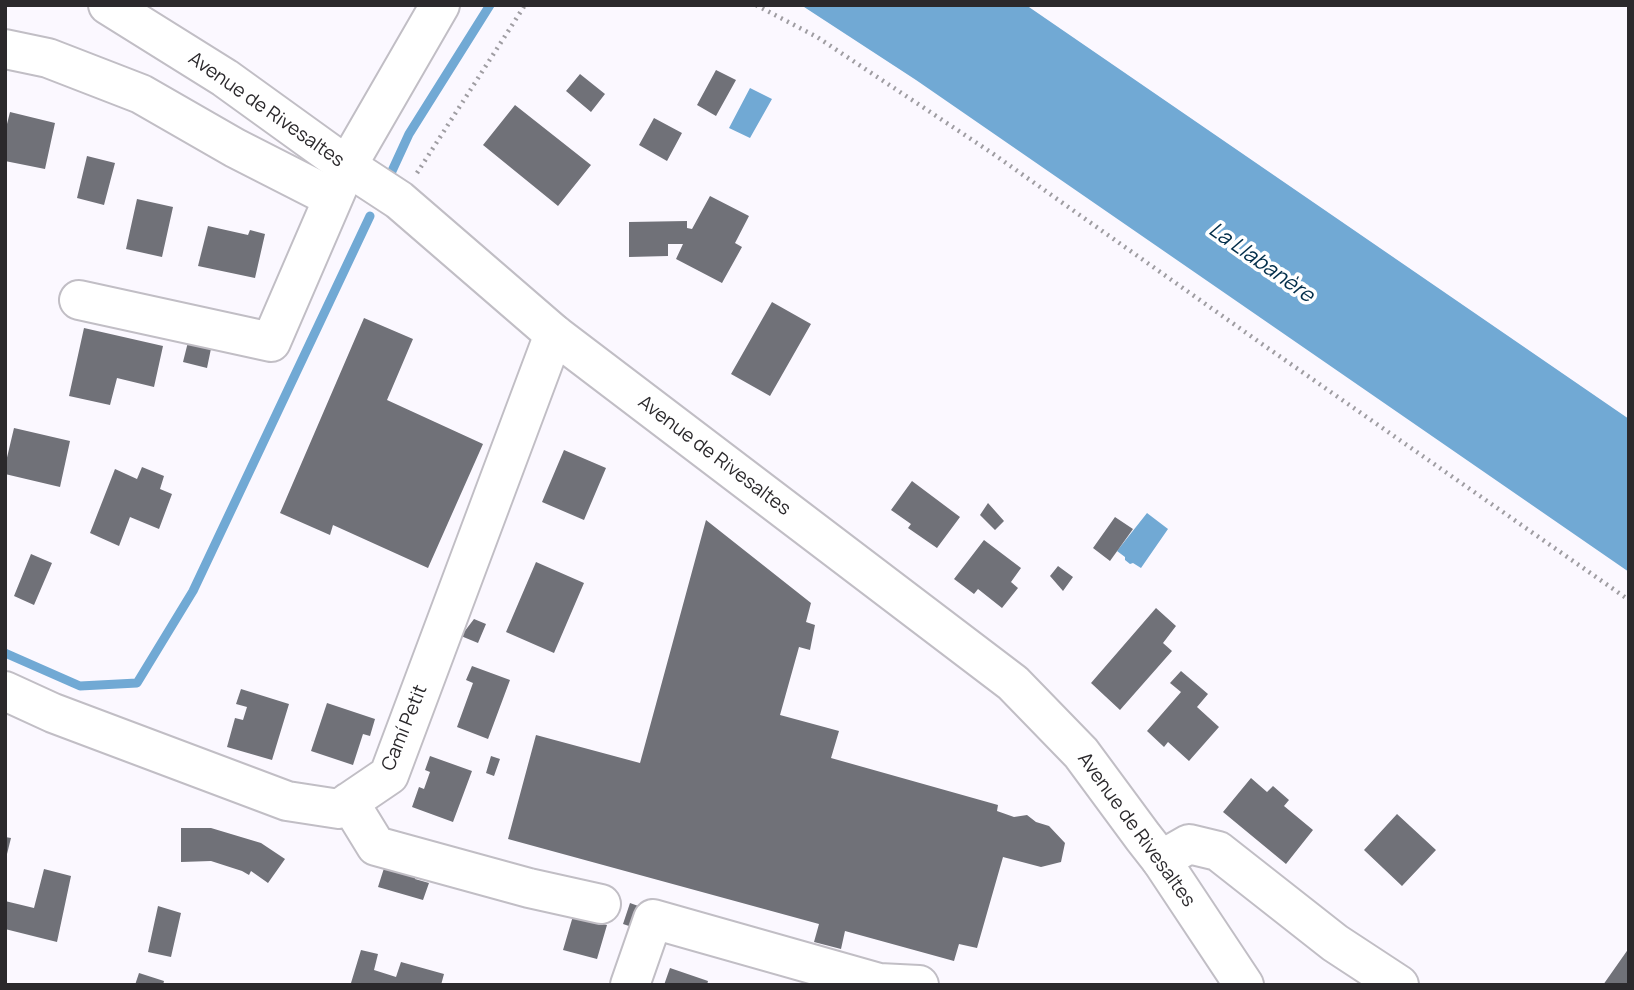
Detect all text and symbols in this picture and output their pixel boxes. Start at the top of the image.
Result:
street label: Avenue de Rivesaltes [184,48,348,172]
water label: La Llabanère [1204,218,1318,308]
street label: Avenue de Rivesaltes [633,391,795,521]
street label: Camí Petit [377,682,433,774]
street label: Avenue de Rivesaltes [1072,748,1200,912]

